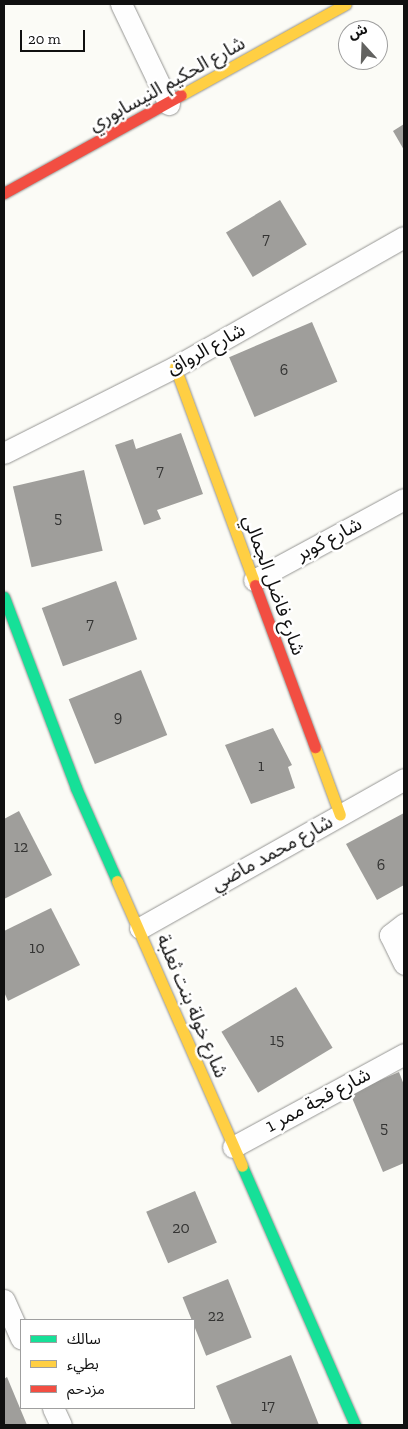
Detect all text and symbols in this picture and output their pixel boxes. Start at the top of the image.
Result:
scale bar [22,20,88,52]
north arrow [338,20,388,70]
text: ش [346,20,370,43]
text: 20 m [28,30,61,48]
street label: شارع الحكيم النيسابوري [85,32,249,136]
house number: 7 [262,229,270,249]
street label: شارع الرواق [163,318,249,380]
house number: 6 [280,360,288,380]
house number: 7 [156,461,164,481]
house number: 5 [54,508,62,528]
street label: شارع فاضل الجمالي [238,512,310,658]
street label: شارع كوبر [292,512,366,566]
house number: 7 [86,614,94,634]
house number: 9 [114,707,122,727]
house number: 1 [258,756,264,776]
street label: شارع محمد ماضي [207,810,337,896]
house number: 12 [14,837,28,857]
house number: 6 [377,855,385,875]
street label: شارع خولة بنت ثعلبة [151,931,233,1081]
house number: 10 [29,938,45,958]
house number: 15 [270,1030,284,1050]
street label: شارع فجة ممر 1 [262,1063,374,1137]
house number: 5 [380,1118,388,1138]
house number: 20 [172,1218,190,1238]
house number: 22 [208,1306,224,1326]
legend [20,1319,195,1409]
text: سالك [67,1330,101,1348]
text: بطيء [67,1355,99,1373]
text: مزدحم [67,1380,105,1398]
house number: 17 [261,1396,275,1416]

